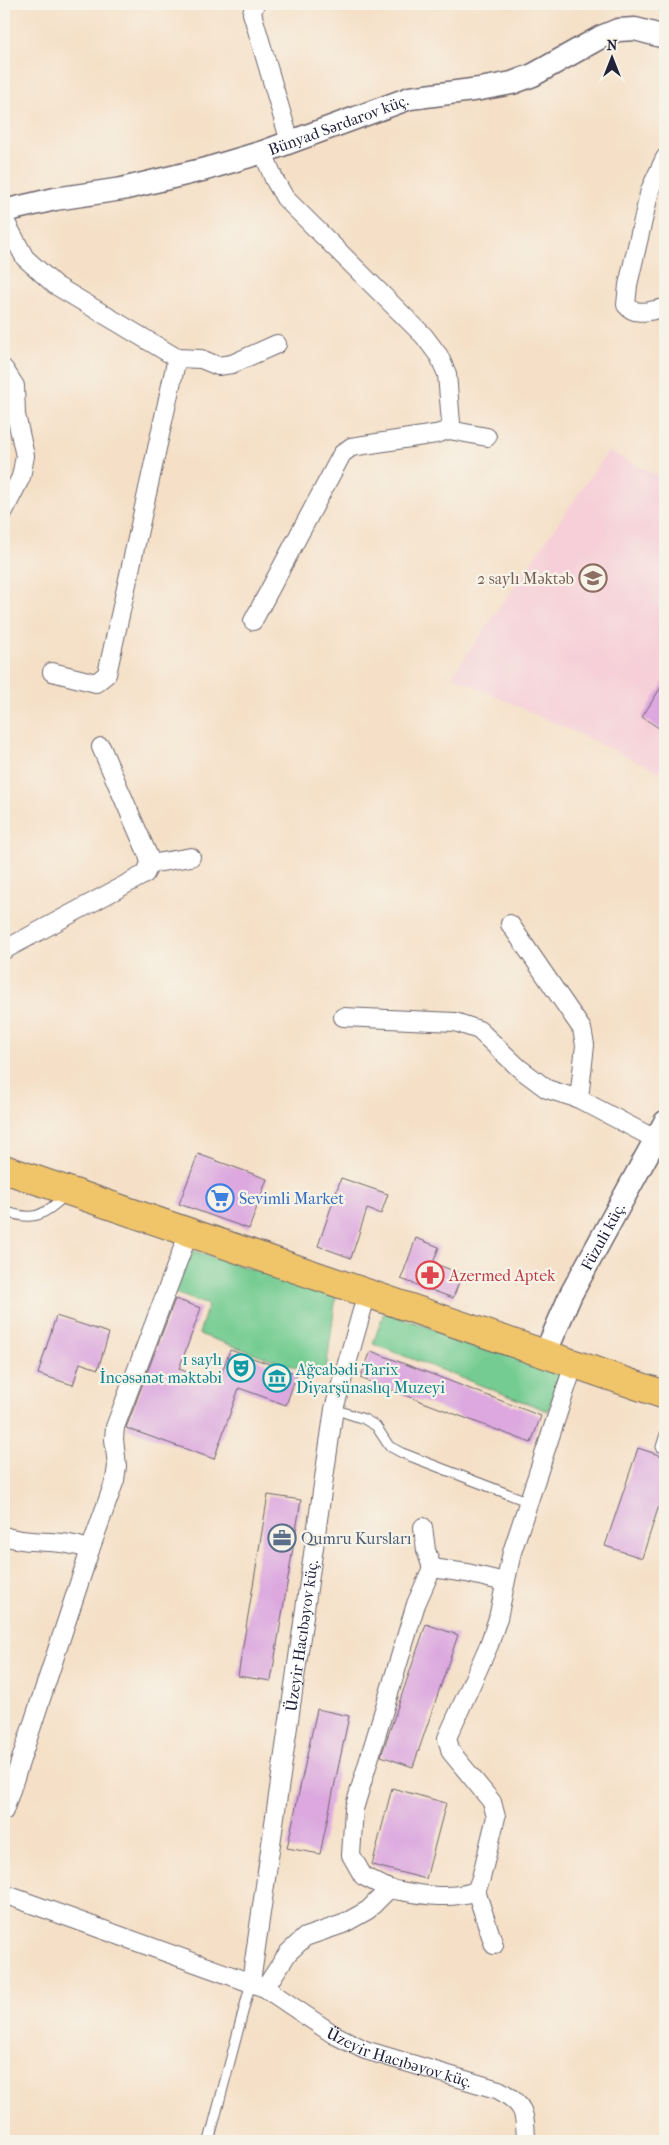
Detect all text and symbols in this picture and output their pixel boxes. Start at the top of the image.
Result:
north arrow [586,32,636,82]
text: N [607,37,618,54]
street label: Bünyad Sərdarov küç. [266,90,411,159]
school or university icon: 2 saylı Məktəb [578,563,608,593]
place label: 2 saylı Məktəb [477,569,574,588]
supermarket icon: Sevimli Market [205,1183,235,1213]
place label: Sevimli Market [239,1189,344,1208]
street label: Füzuli küç. [576,1199,629,1273]
pharmacy icon: Azermed Aptek [415,1260,445,1290]
place label: Azermed Aptek [448,1266,556,1285]
place label: 1 saylı İncəsənət məktəbi [99,1350,222,1387]
theatre icon: 1 saylı İncəsənət məktəbi [226,1353,256,1383]
place label: Ağcabədi Tarix Diyarşünaslıq Muzeyi [295,1360,445,1398]
museum icon: Ağcabədi Tarix Diyarşünaslıq Muzeyi [262,1363,292,1393]
office icon: Qumru Kursları [267,1523,297,1553]
place label: Qumru Kursları [301,1529,412,1548]
street label: Üzeyir Hacıbəyov küç. [281,1559,322,1713]
street label: Üzeyir Hacıbəyov küç. [323,2023,474,2091]

